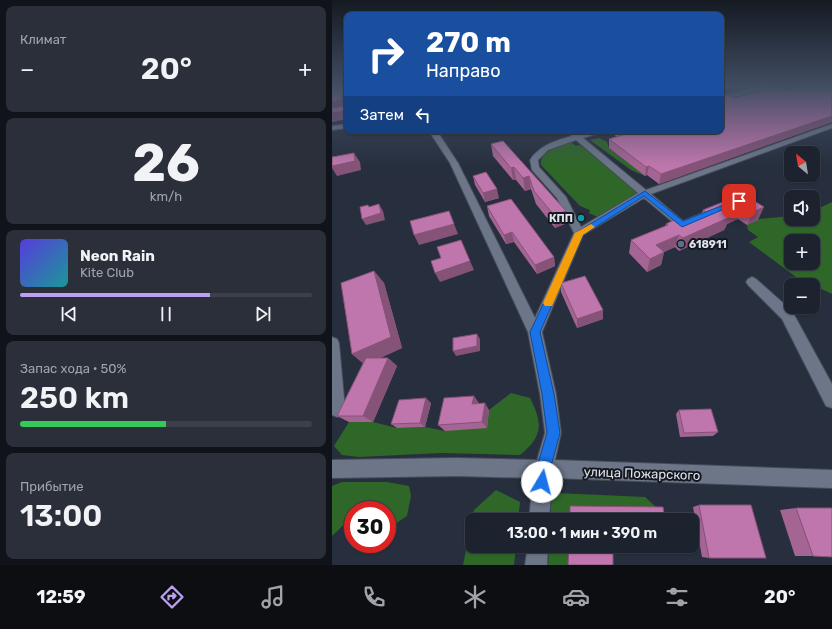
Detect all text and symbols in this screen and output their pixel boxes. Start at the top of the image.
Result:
text: 270 m [426,26,511,59]
icon: right [360,28,412,80]
text: Климат [20,32,66,47]
text: 20° [141,51,192,87]
text: − [20,56,34,83]
text: + [298,56,312,83]
text: Направо [426,60,501,82]
icon: left [412,104,434,126]
text: Затем [360,106,404,124]
text: 26 [132,132,200,194]
north arrow [784,146,820,182]
map controls [784,146,820,314]
pin [722,184,756,218]
text: km/h [150,189,182,204]
icon: arrive [728,190,750,212]
button: sound [784,190,820,226]
place label: КПП [549,212,573,225]
marker: КПП [576,213,586,223]
button: + [784,234,820,270]
place label: 618911 [689,238,727,251]
marker: 618911 [676,239,686,249]
text: Neon Rain [80,247,155,265]
text: Kite Club [80,265,134,280]
button: − [784,278,820,314]
icon: previous [58,303,80,325]
icon: pause [155,303,177,325]
icon: next [252,303,274,325]
text: Запас хода · 50% [20,361,126,376]
text: 250 km [20,380,129,416]
position arrow [521,461,563,503]
street label: улица Пожарского [583,464,701,483]
text: Прибытие [20,479,84,494]
text: 13:00 [20,498,102,534]
speed limit sign: 30 [344,501,396,553]
text: 13:00 · 1 мин · 390 m [507,524,657,542]
icon: directions [158,583,186,611]
icon: music [259,583,287,611]
icon: phone [360,583,388,611]
icon: climate [461,583,489,611]
icon: car [562,583,590,611]
icon: filters [663,583,691,611]
text: 12:59 [36,586,86,608]
text: 20° [764,586,795,608]

